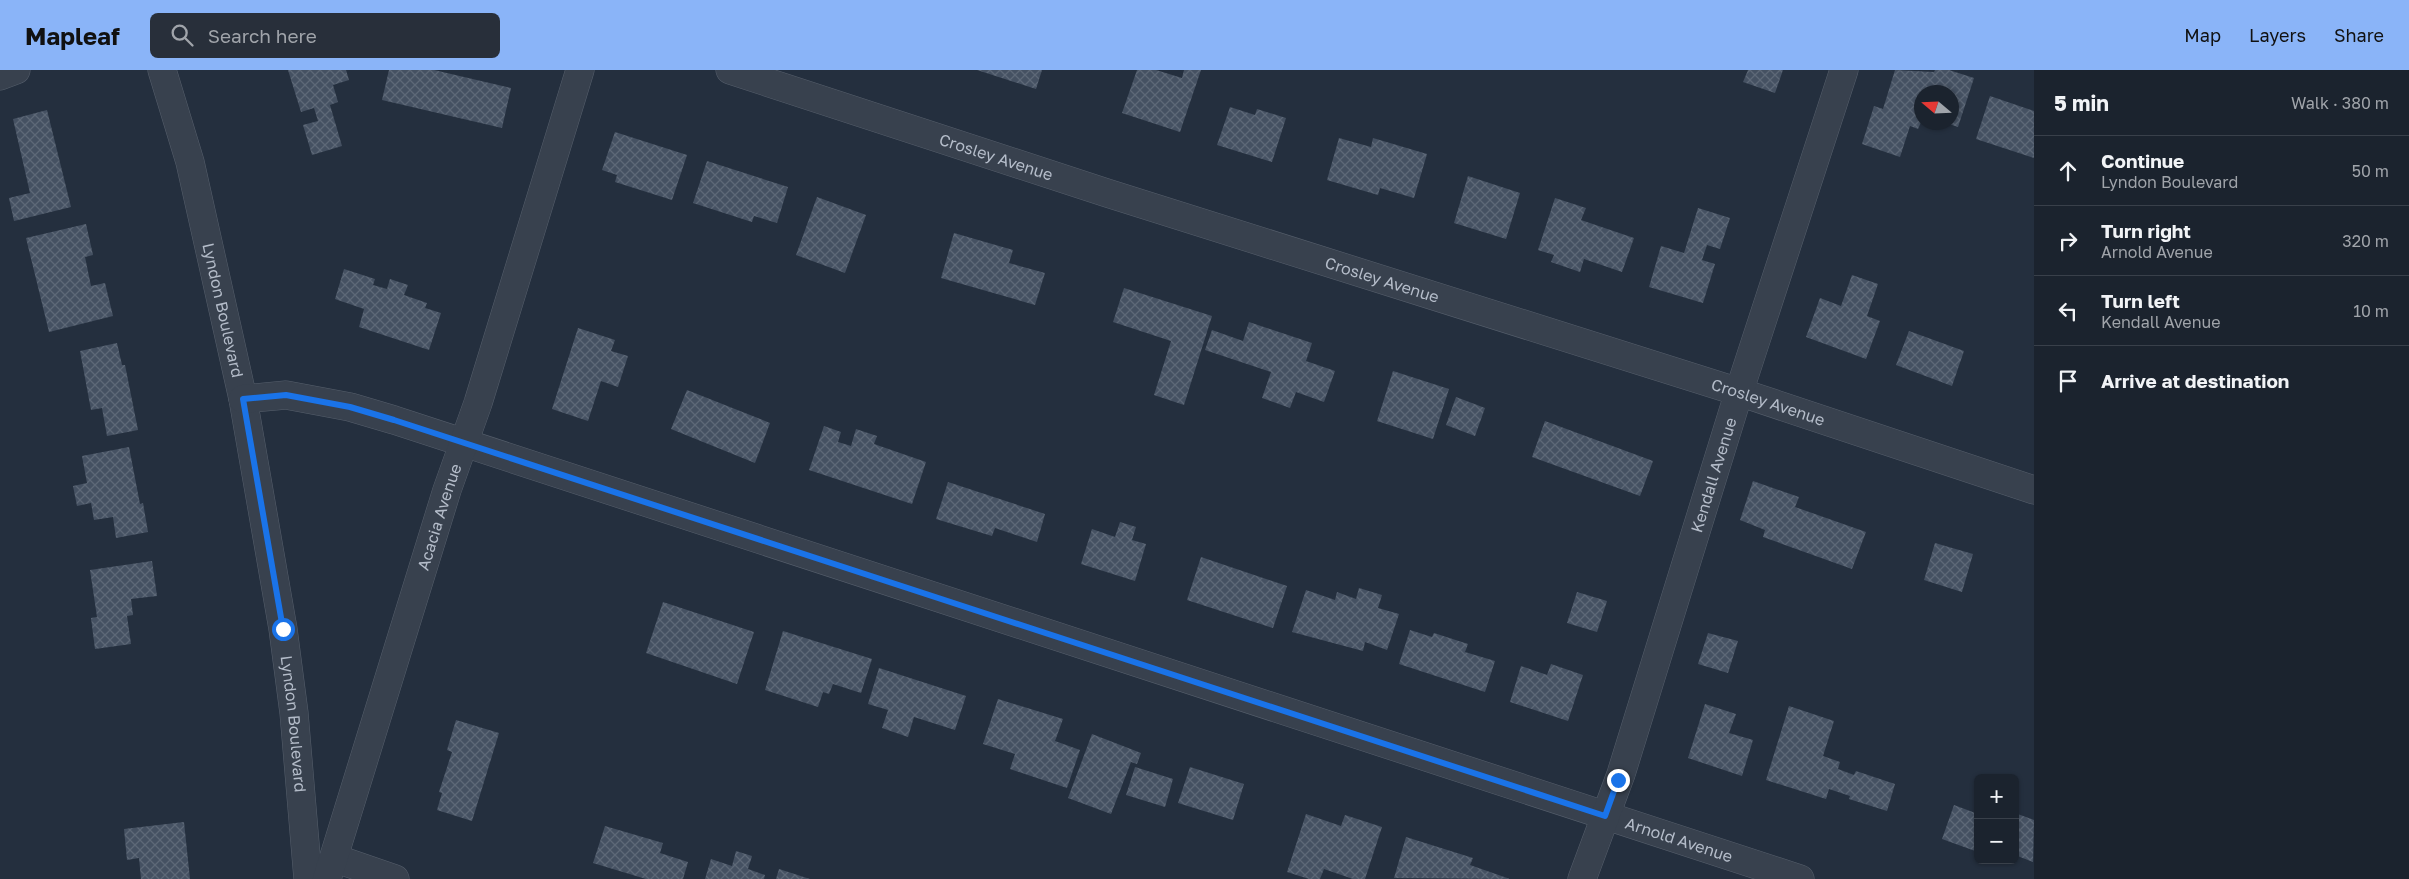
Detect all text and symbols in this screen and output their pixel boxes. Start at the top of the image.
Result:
search box [150,13,500,58]
text: Mapleaf [25,21,120,50]
icon: search [168,21,196,49]
text: Search here [208,24,317,47]
text: Map [2184,24,2221,46]
text: Layers [2249,24,2306,46]
text: Share [2334,24,2384,46]
north arrow [1914,85,1959,130]
text: 5 min [2054,90,2109,116]
text: Walk · 380 m [2291,93,2389,113]
street label: Crosley Avenue [937,129,1056,185]
text: Continue [2101,149,2184,172]
icon: ahead [2054,157,2082,185]
text: 50 m [2352,161,2389,181]
text: Lyndon Boulevard [2101,172,2238,192]
text: Turn right [2101,219,2191,242]
icon: right [2054,227,2082,255]
text: 320 m [2342,231,2389,251]
street label: Lyndon Boulevard [198,241,248,379]
text: Arnold Avenue [2101,242,2213,262]
street label: Crosley Avenue [1323,252,1442,307]
text: Turn left [2101,289,2180,312]
icon: left [2054,297,2082,325]
text: 10 m [2353,301,2389,321]
text: Kendall Avenue [2101,312,2220,332]
icon: arrive [2054,367,2082,395]
text: Arrive at destination [2101,369,2289,392]
street label: Crosley Avenue [1709,374,1828,430]
street label: Kendall Avenue [1686,415,1741,535]
street label: Acacia Avenue [413,461,466,573]
route start [272,618,295,641]
street label: Lyndon Boulevard [277,654,311,793]
route end [1607,769,1630,792]
map controls [1974,774,2019,864]
button: + [1974,774,2019,819]
street label: Arnold Avenue [1623,813,1735,866]
button: − [1974,819,2019,864]

